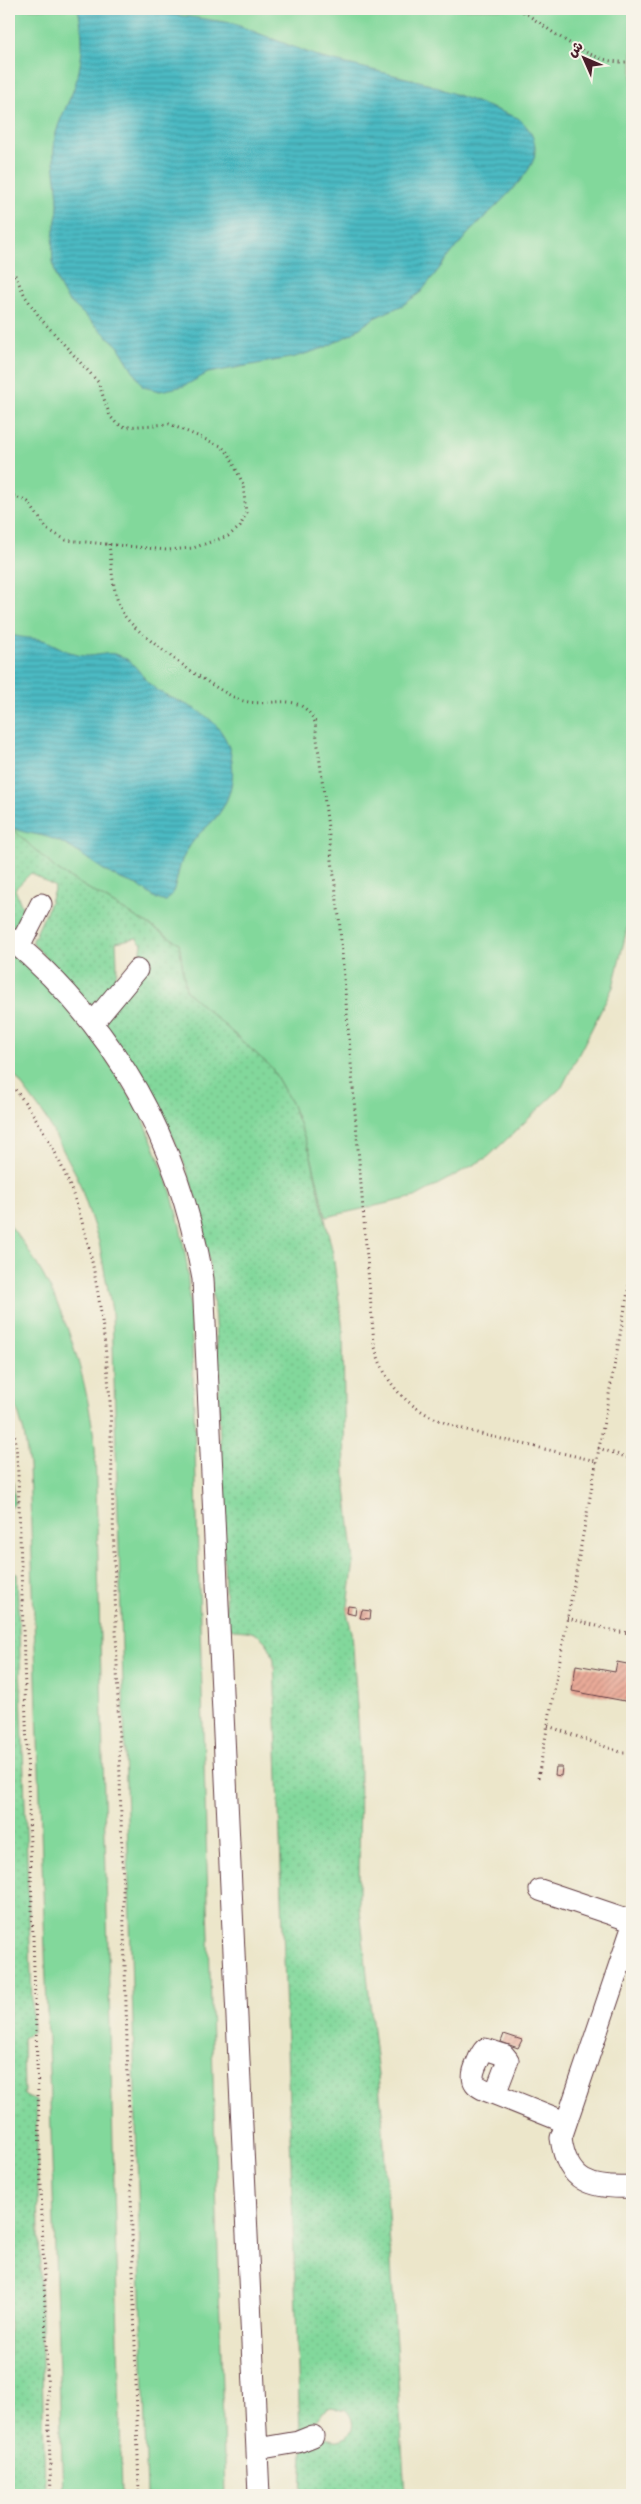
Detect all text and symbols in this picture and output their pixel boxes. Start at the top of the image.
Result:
north arrow [558,32,608,82]
text: ش [565,39,588,62]

